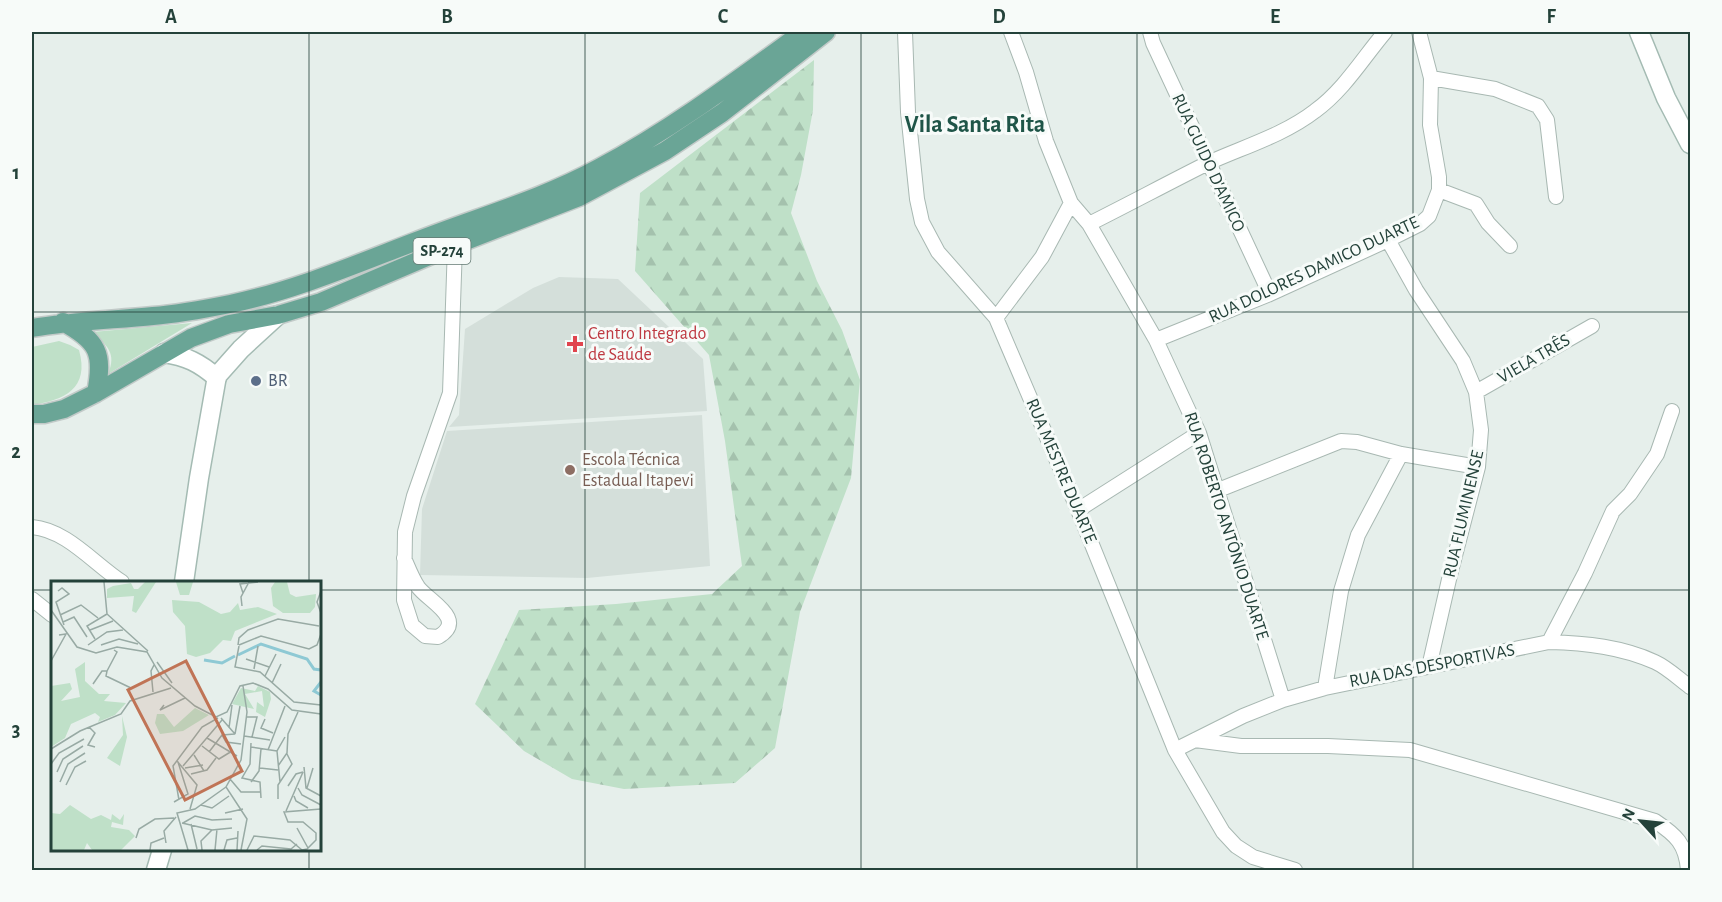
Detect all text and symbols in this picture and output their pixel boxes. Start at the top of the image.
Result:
text: A [165,7,177,27]
text: B [441,7,453,27]
text: C [718,7,729,27]
text: D [992,7,1006,27]
text: E [1270,7,1280,27]
text: F [1546,7,1556,27]
street label: RUA GUIDO D'AMICO [1168,91,1248,235]
district label: Vila Santa Rita [905,113,1045,137]
text: 1 [12,163,20,183]
street label: RUA DOLORES DAMICO DUARTE [1206,213,1422,327]
road number: SP-274 [414,238,470,264]
place label: Centro Integrado de Saúde [588,325,706,364]
street label: VIELA TRÊS [1493,328,1573,387]
marker: Centro Integrado de Saúde [566,335,584,353]
place label: BR [268,372,288,390]
marker: BR [249,374,263,388]
street label: RUA MESTRE DUARTE [1022,396,1100,546]
street label: RUA ROBERTO ANTÔNIO DUARTE [1181,409,1274,642]
text: 2 [11,442,21,462]
street label: RUA FLUMINENSE [1441,448,1487,579]
place label: Escola Técnica Estadual Itapevi [582,451,694,490]
marker: Escola Técnica Estadual Itapevi [563,463,577,477]
inset map [51,581,321,851]
street label: RUA DAS DESPORTIVAS [1348,641,1516,691]
text: 3 [12,720,20,740]
north arrow [1611,791,1671,851]
text: N [1619,806,1638,823]

